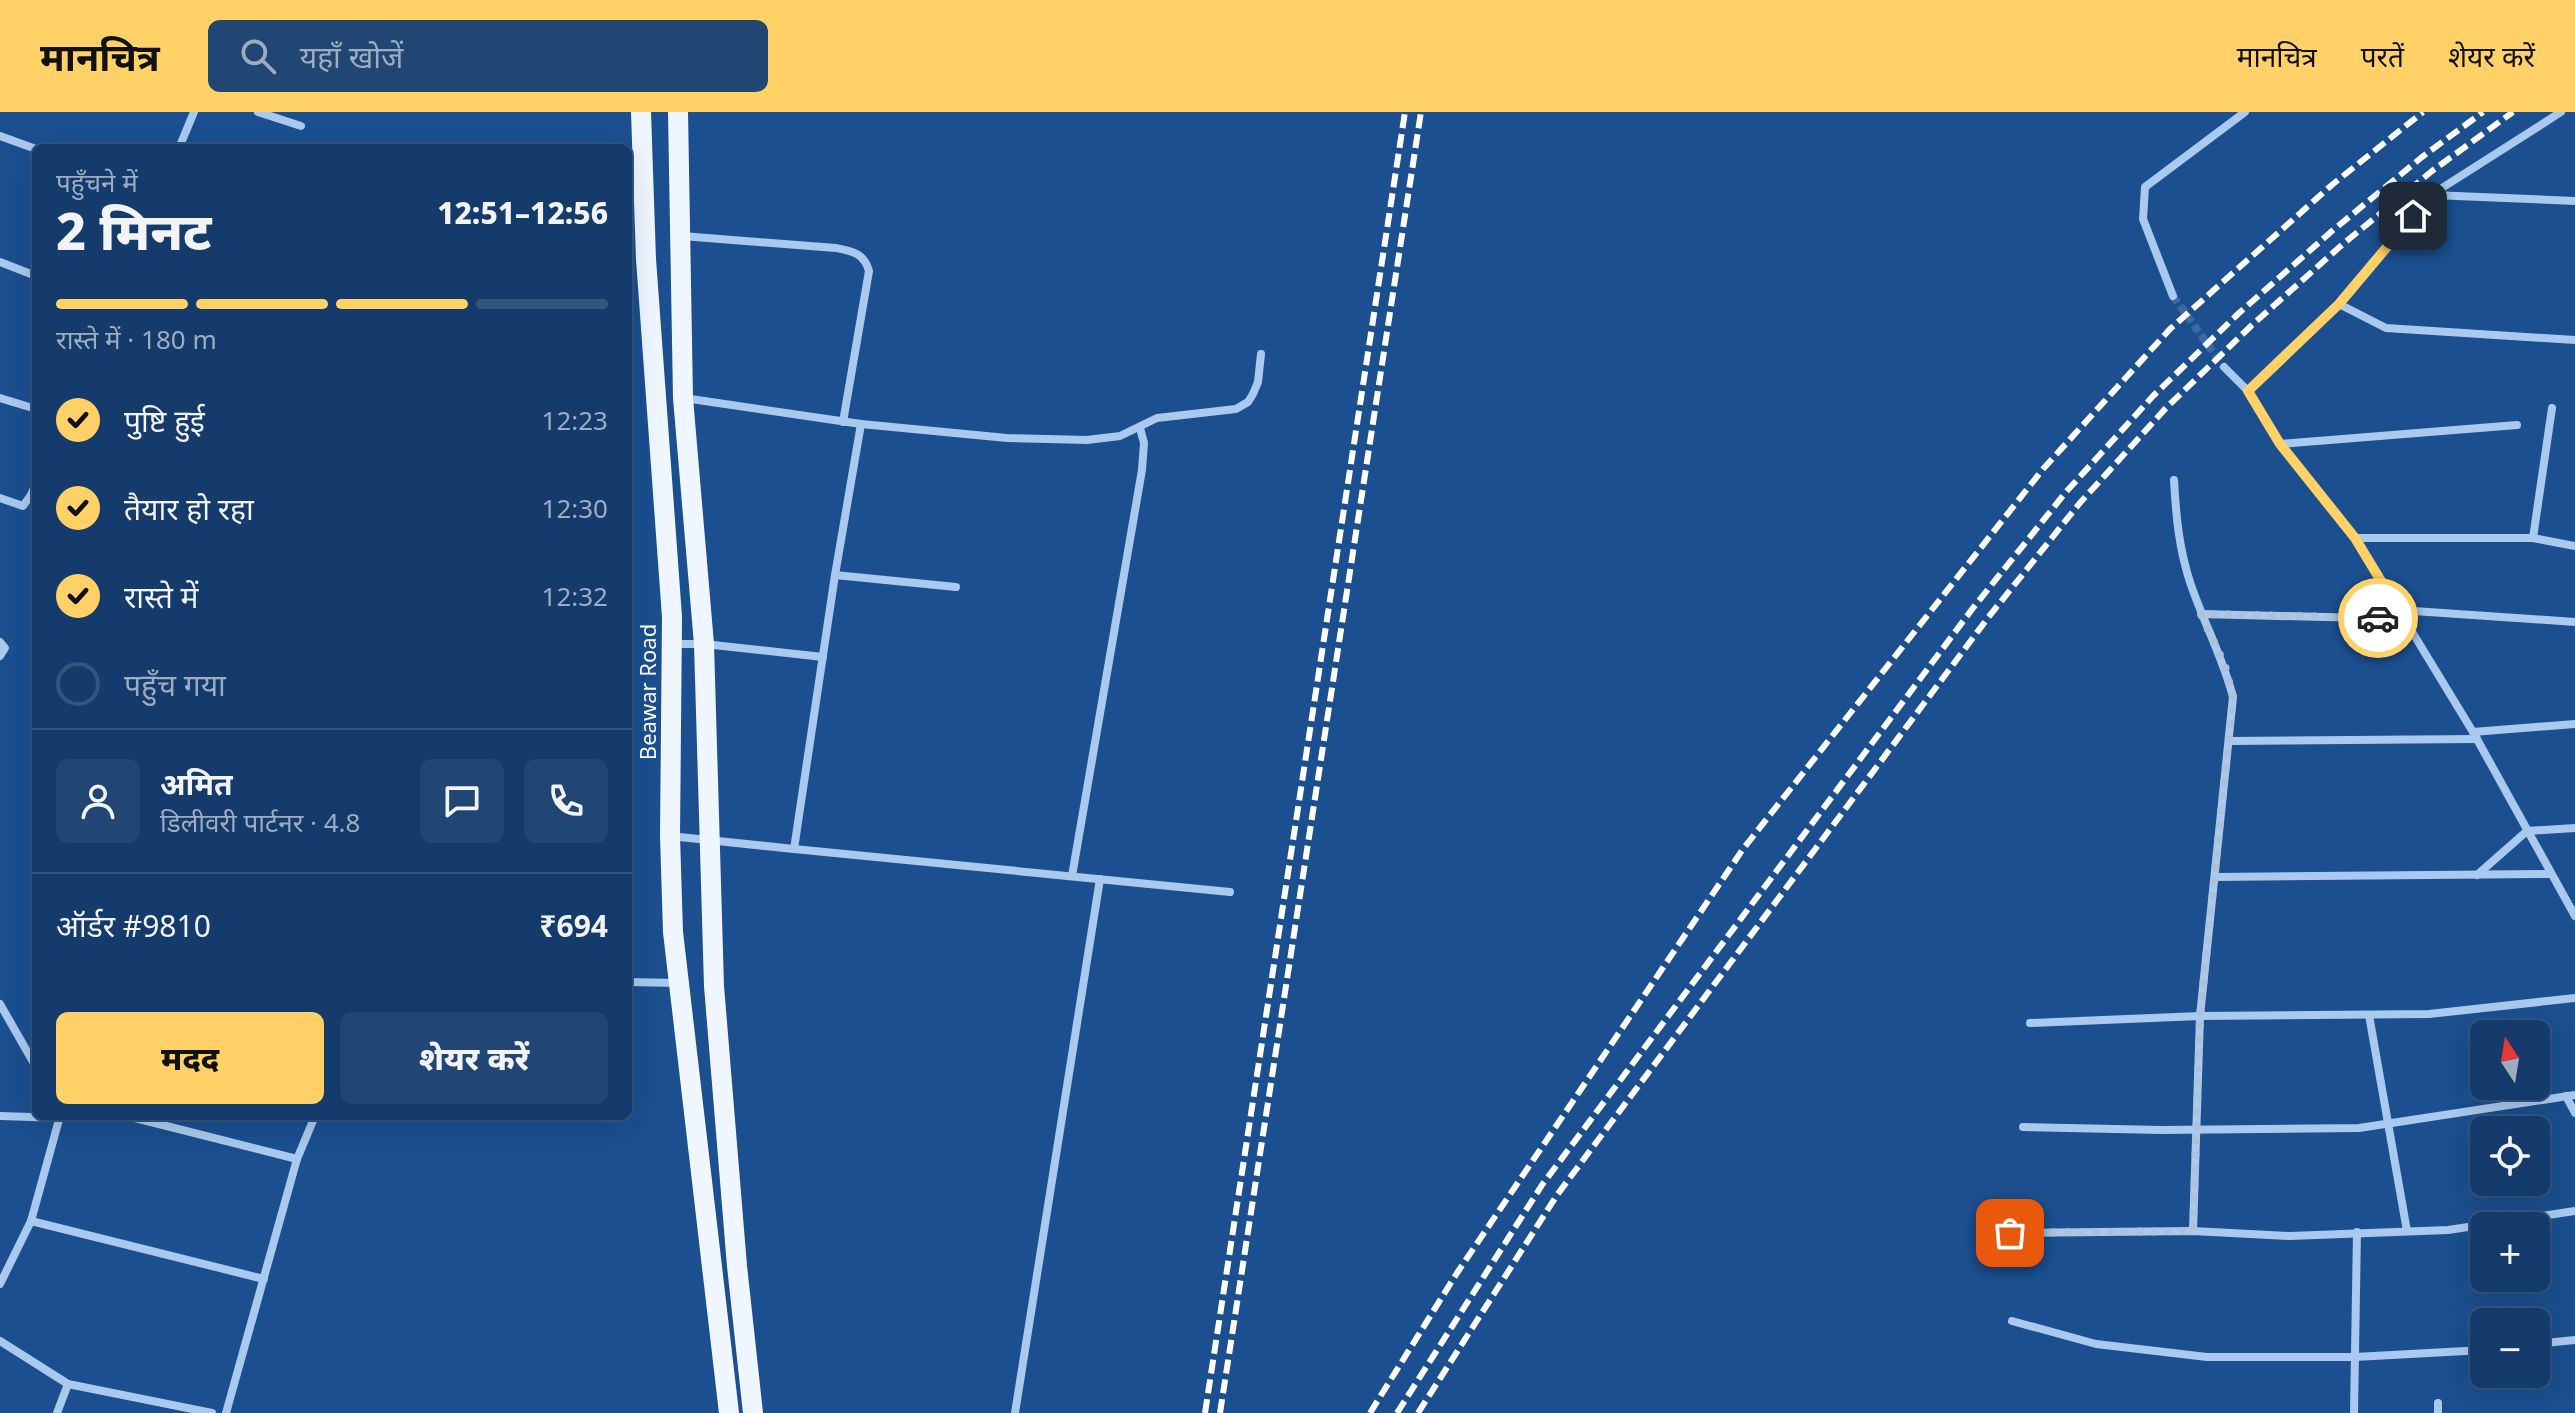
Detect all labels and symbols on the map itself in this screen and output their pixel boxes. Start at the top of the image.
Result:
pin [2379,182,2447,250]
courier [2338,578,2418,658]
street label: Beawar Road [632,624,662,760]
north arrow [2470,1020,2550,1100]
pin [1976,1199,2044,1267]

